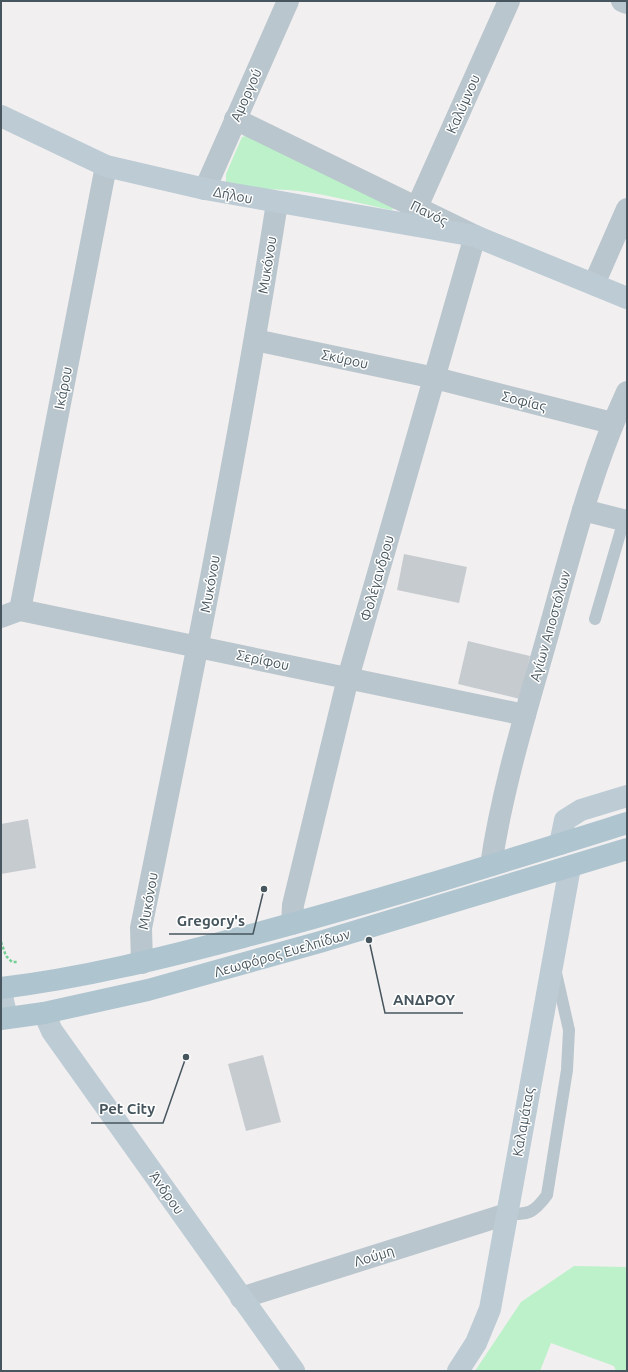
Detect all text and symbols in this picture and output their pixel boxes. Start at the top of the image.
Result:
street label: Αμοργού [227,66,265,124]
street label: Καλύμνου [443,72,483,136]
street label: Δήλου [212,183,254,207]
street label: Πανός [408,197,451,229]
street label: Μυκόνου [255,235,279,295]
street label: Σκύρου [320,346,370,372]
street label: Ικάρου [51,365,75,411]
street label: Σοφίας [500,388,548,414]
street label: Φολέγανδρου [357,533,397,623]
street label: Μυκόνου [197,554,223,614]
street label: Αγίων Αποστόλων [526,568,574,683]
street label: Σερίφου [235,647,291,673]
street label: Μυκόνου [135,871,161,931]
callout: Gregory's [169,907,253,934]
text: Gregory's [177,912,245,929]
street label: Λεωφόρος Ευελπίδων [212,926,352,980]
callout: ΑΝΔΡΟΥ [385,986,463,1013]
text: ΑΝΔΡΟΥ [393,991,455,1008]
street label: Καλαμάτας [509,1086,537,1158]
callout: Pet City [91,1096,163,1123]
text: Pet City [99,1100,155,1117]
street label: Άνδρου [147,1169,187,1217]
street label: Λούμη [352,1242,396,1270]

